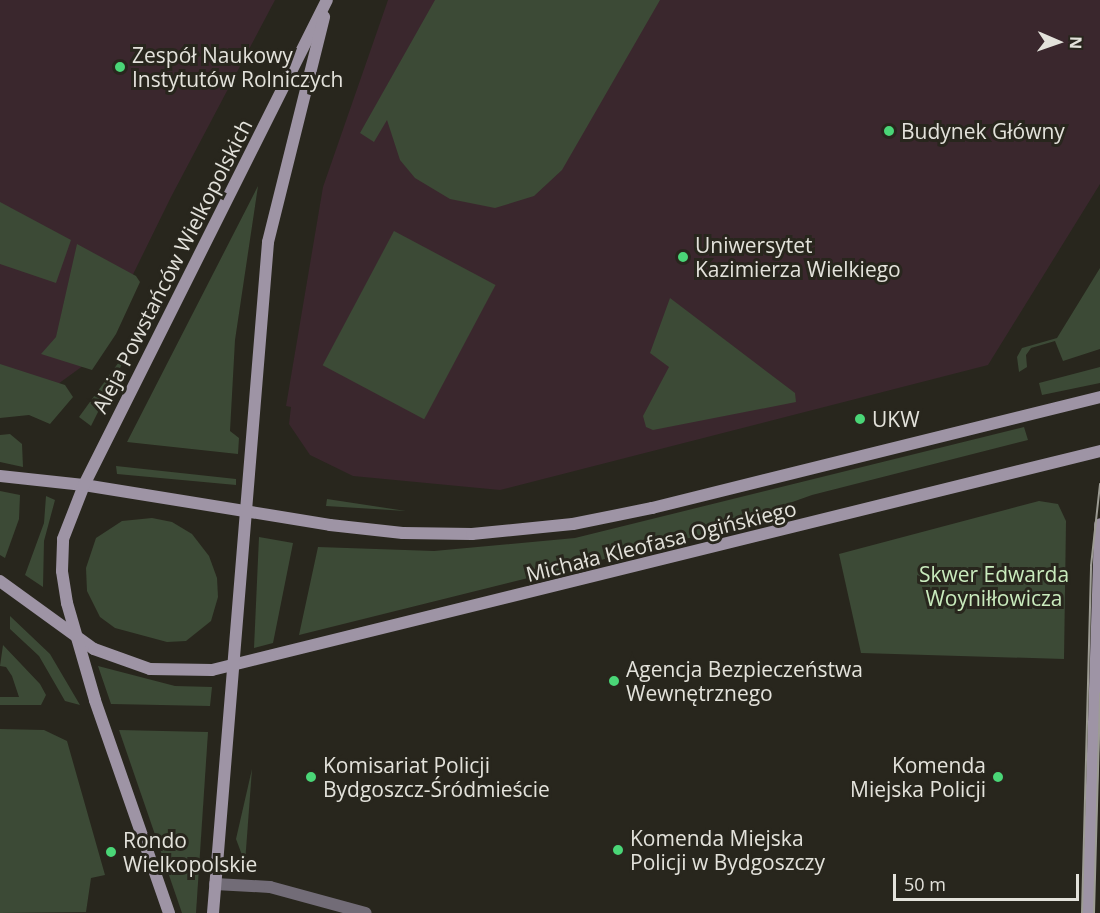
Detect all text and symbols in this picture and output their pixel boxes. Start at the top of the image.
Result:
north arrow [1028,12,1088,72]
text: N [1065,36,1087,50]
place label: Zespół Naukowy Instytutów Rolniczych [132,42,343,92]
marker: Zespół Naukowy Instytutów Rolniczych [113,60,127,74]
street label: Aleja Powstańców Wielkopolskich [87,115,257,417]
place label: Budynek Główny [901,118,1065,144]
marker: Budynek Główny [882,124,896,138]
place label: Uniwersytet Kazimierza Wielkiego [695,232,901,282]
marker: Uniwersytet Kazimierza Wielkiego [676,250,690,264]
place label: UKW [872,406,920,432]
marker: UKW [853,412,867,426]
street label: Michała Kleofasa Ogińskiego [523,495,799,587]
park label: Skwer Edwarda Woyniłłowicza [919,561,1069,611]
place label: Agencja Bezpieczeństwa Wewnętrznego [626,656,863,706]
marker: Agencja Bezpieczeństwa Wewnętrznego [607,674,621,688]
place label: Komisariat Policji Bydgoszcz-Śródmieście [323,752,550,802]
place label: Komenda Miejska Policji [850,752,986,802]
marker: Komisariat Policji Bydgoszcz-Śródmieście [304,770,318,784]
marker: Komenda Miejska Policji [991,770,1005,784]
place label: Komenda Miejska Policji w Bydgoszczy [630,825,825,875]
place label: Rondo Wielkopolskie [123,827,257,877]
marker: Komenda Miejska Policji w Bydgoszczy [611,843,625,857]
marker: Rondo Wielkopolskie [104,845,118,859]
scale bar [896,862,1082,900]
text: 50 m [904,872,946,896]

